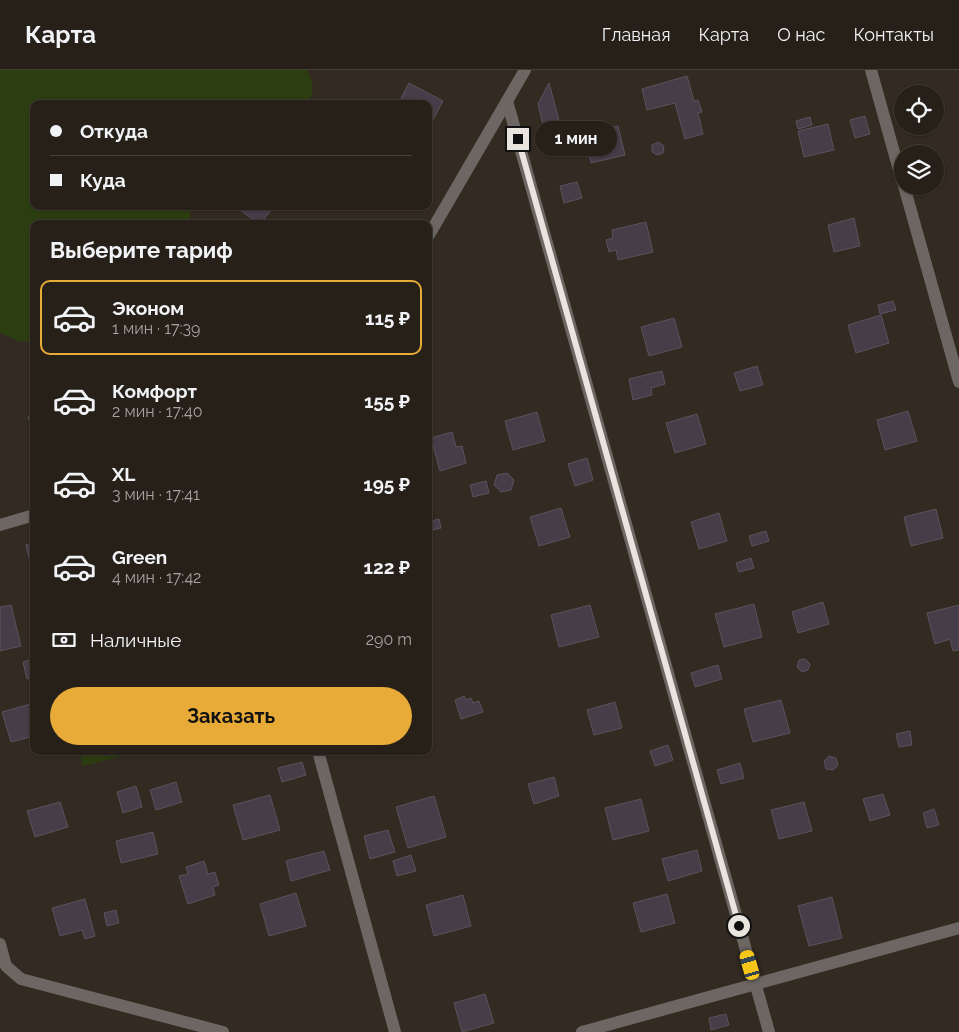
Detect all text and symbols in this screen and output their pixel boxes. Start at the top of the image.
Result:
text: Карта [25,20,96,49]
text: Главная [602,24,670,45]
text: Карта [698,24,749,45]
text: О нас [777,24,825,45]
text: Контакты [853,24,934,45]
map controls [894,85,944,195]
button: locate [894,85,944,135]
text: Откуда [80,120,148,142]
callout: 1 мин [536,122,618,156]
route end [507,128,529,150]
text: 1 мин [555,129,597,148]
button: layers [894,145,944,195]
text: Куда [80,169,126,191]
text: Выберите тариф [50,237,233,263]
icon: car [52,295,97,340]
text: Эконом [112,297,184,319]
text: 115 ₽ [365,307,410,329]
text: 1 мин · 17:39 [112,319,200,338]
icon: car [52,378,97,423]
text: Комфорт [112,380,197,402]
text: 155 ₽ [364,390,410,412]
text: 2 мин · 17:40 [112,402,203,421]
icon: car [52,461,97,506]
text: XL [112,463,135,485]
text: 195 ₽ [363,473,410,495]
text: 3 мин · 17:41 [112,485,200,504]
icon: car [52,544,97,589]
text: Green [112,546,167,568]
text: 122 ₽ [364,556,410,578]
text: 4 мин · 17:42 [112,568,201,587]
icon: cash [50,626,78,654]
text: Наличные [90,629,181,651]
text: 290 m [366,630,412,649]
button: Заказать [50,687,412,745]
route start [728,915,750,937]
car [738,949,761,981]

